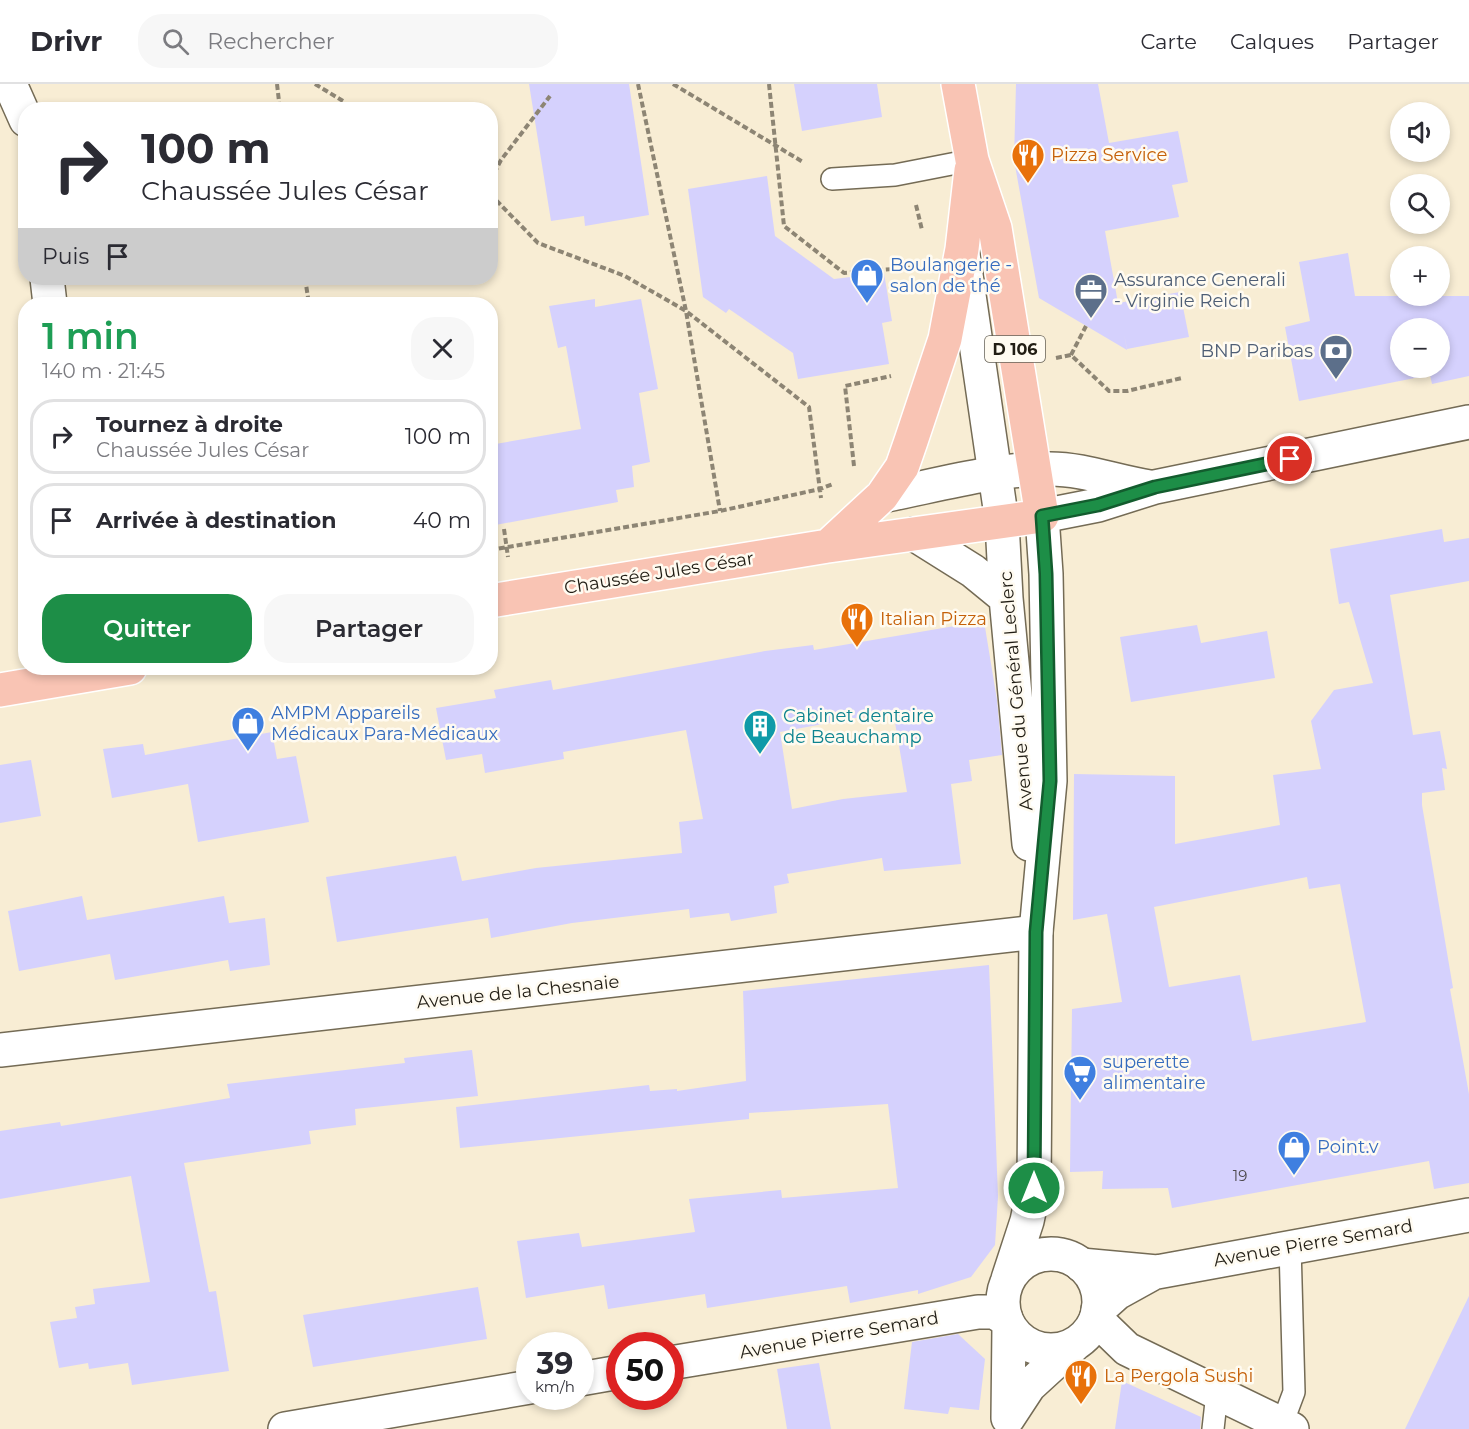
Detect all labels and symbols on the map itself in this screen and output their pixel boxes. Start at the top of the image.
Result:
restaurant icon: Pizza Service [1010,137,1046,184]
place label: Pizza Service [1051,144,1167,166]
place label: Boulangerie - salon de thé [890,254,1012,297]
shop icon: Boulangerie - salon de thé [849,257,885,304]
place label: Assurance Generali - Virginie Reich [1114,269,1286,312]
office icon: Assurance Generali - Virginie Reich [1073,272,1109,319]
bank icon: BNP Paribas [1318,333,1354,380]
road number: D 106 [985,336,1045,362]
place label: BNP Paribas [1200,340,1313,362]
pin [1264,433,1315,484]
street label: Chaussée Jules César [563,547,755,599]
street label: Avenue du Général Leclerc [995,570,1037,812]
restaurant icon: Italian Pizza [839,601,875,648]
place label: Italian Pizza [880,608,987,630]
place label: AMPM Appareils Médicaux Para-Médicaux [271,702,498,745]
shop icon: AMPM Appareils Médicaux Para-Médicaux [230,705,266,752]
place label: Cabinet dentaire de Beauchamp [783,705,934,748]
building icon: Cabinet dentaire de Beauchamp [742,708,778,755]
street label: Avenue de la Chesnaie [416,970,621,1014]
place label: superette alimentaire [1103,1051,1206,1094]
supermarket icon: superette alimentaire [1062,1054,1098,1101]
shop icon: Point.v [1276,1129,1312,1176]
place label: Point.v [1317,1136,1379,1158]
position arrow [1002,1156,1066,1220]
house number: 19 [1233,1166,1247,1185]
street label: Avenue Pierre Semard [1212,1215,1414,1271]
street label: Avenue Pierre Semard [738,1307,940,1363]
speed limit sign: 50 [606,1332,684,1410]
restaurant icon: La Pergola Sushi [1063,1358,1099,1405]
place label: La Pergola Sushi [1104,1365,1253,1387]

